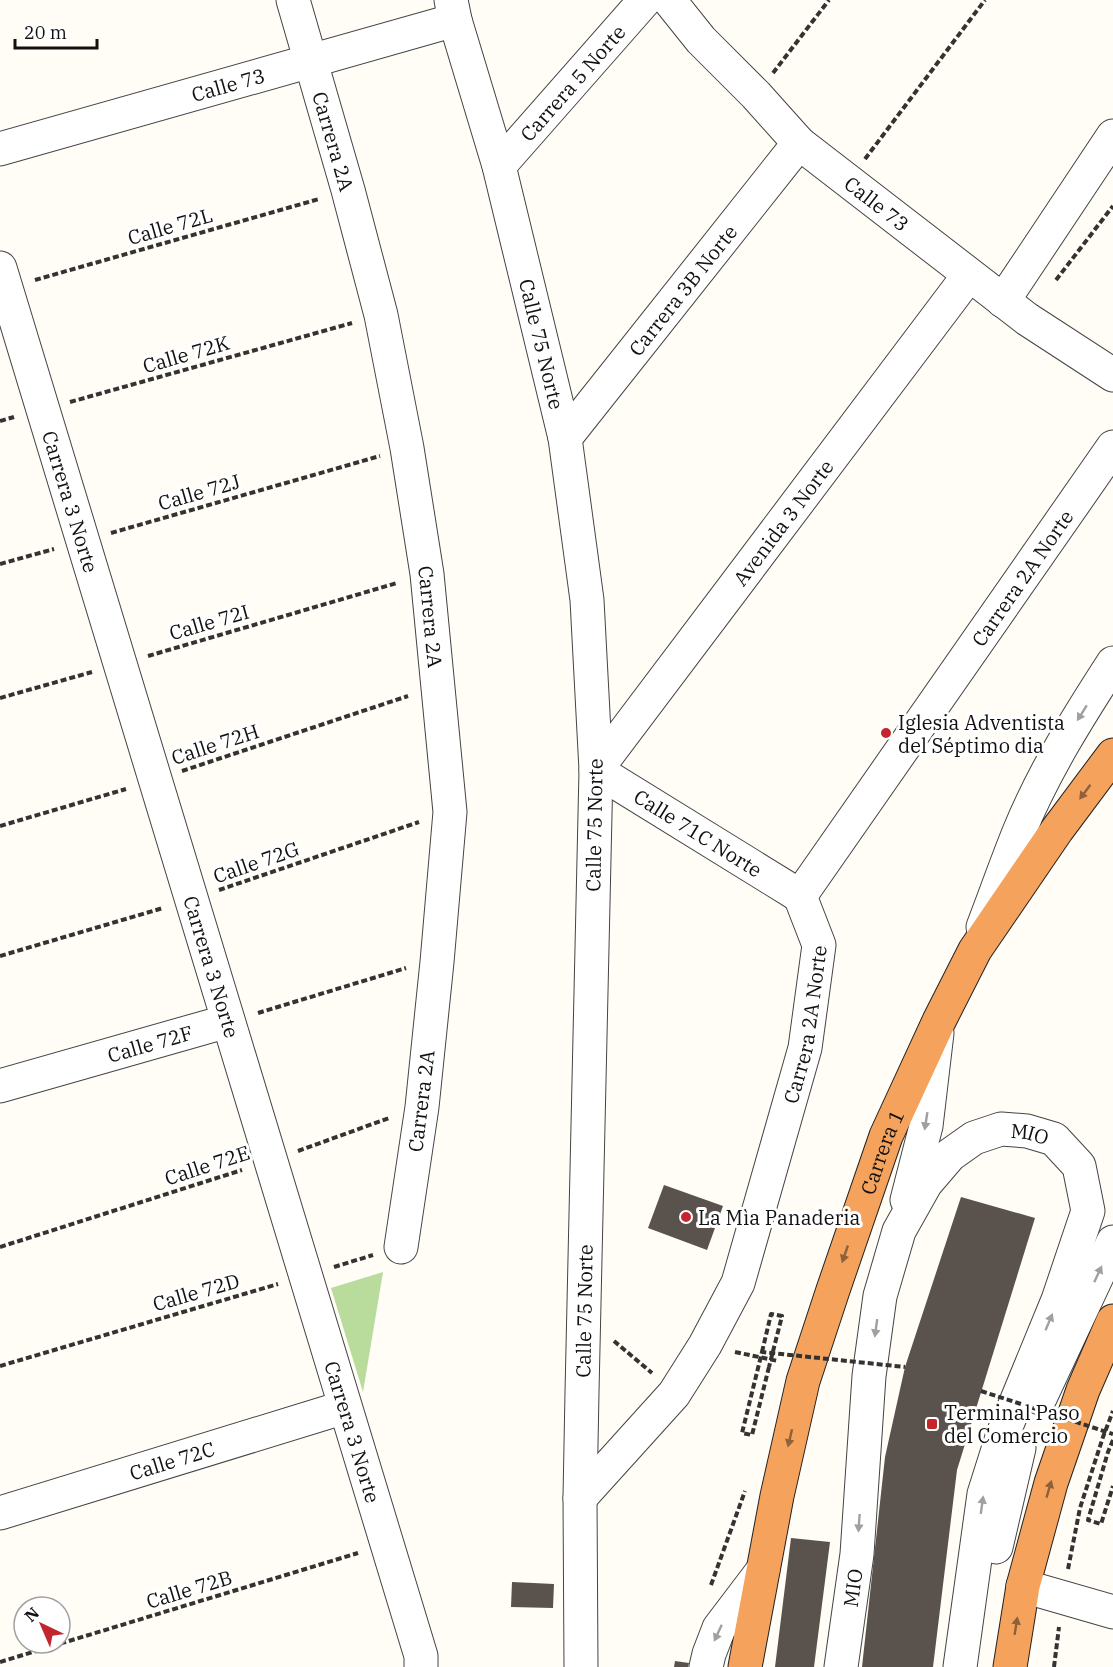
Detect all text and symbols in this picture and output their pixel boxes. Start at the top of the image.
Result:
scale bar [15,12,98,50]
street label: Carrera 5 Norte [514,19,631,147]
text: 20 m [24,21,67,44]
street label: Calle 73 [188,61,268,108]
street label: Carrera 2A [307,88,361,194]
street label: Calle 73 [839,170,915,237]
street label: Calle 72L [124,201,216,251]
street label: Carrera 3B Norte [622,219,743,361]
street label: Calle 75 Norte [513,276,571,412]
street label: Calle 72K [139,329,233,379]
street label: Carrera 3 Norte [37,427,105,576]
street label: Avenida 3 Norte [726,454,839,591]
street label: Calle 72J [155,467,243,517]
street label: Carrera 2A Norte [965,504,1079,651]
street label: Carrera 2A [412,564,450,669]
street label: Calle 72I [166,598,252,646]
one-way arrow [1076,705,1087,721]
place label: Iglesia Adventista del Séptimo dia [898,709,1065,759]
street label: Calle 72H [168,717,262,771]
marker: Iglesia Adventista del Séptimo dia [879,726,893,740]
street label: Calle 75 Norte [579,758,609,892]
street label: Calle 71C Norte [629,783,767,883]
one-way arrow [1078,784,1091,800]
street label: Calle 72G [209,835,303,889]
street label: Carrera 3 Norte [178,892,246,1041]
street label: Carrera 2A Norte [776,944,832,1107]
street label: Calle 72F [104,1018,196,1068]
street label: Carrera 2A [401,1048,441,1153]
street label: Carrera 1 [853,1105,910,1198]
one-way arrow [921,1111,930,1130]
street label: MIO [1010,1116,1052,1150]
street label: Calle 72E [161,1139,253,1191]
place label: La Mìa Panaderia [698,1204,861,1231]
marker: La Mìa Panaderia [679,1210,693,1224]
street label: Calle 75 Norte [569,1244,599,1378]
one-way arrow [840,1245,850,1263]
one-way arrow [1093,1265,1103,1283]
street label: Calle 72D [149,1267,243,1317]
one-way arrow [1044,1313,1054,1331]
one-way arrow [871,1319,880,1338]
street label: Carrera 3 Norte [319,1357,387,1506]
place label: Terminal Paso del Comercio [944,1399,1080,1449]
marker: Terminal Paso del Comercio [925,1417,939,1431]
one-way arrow [785,1429,794,1448]
street label: Calle 72C [126,1434,218,1486]
one-way arrow [1045,1480,1055,1498]
one-way arrow [978,1495,987,1514]
one-way arrow [854,1513,864,1532]
street label: Calle 72B [143,1563,235,1615]
street label: MIO [836,1567,868,1609]
north arrow [12,1595,72,1655]
text: N [20,1603,43,1626]
one-way arrow [1012,1617,1021,1636]
one-way arrow [713,1625,722,1642]

